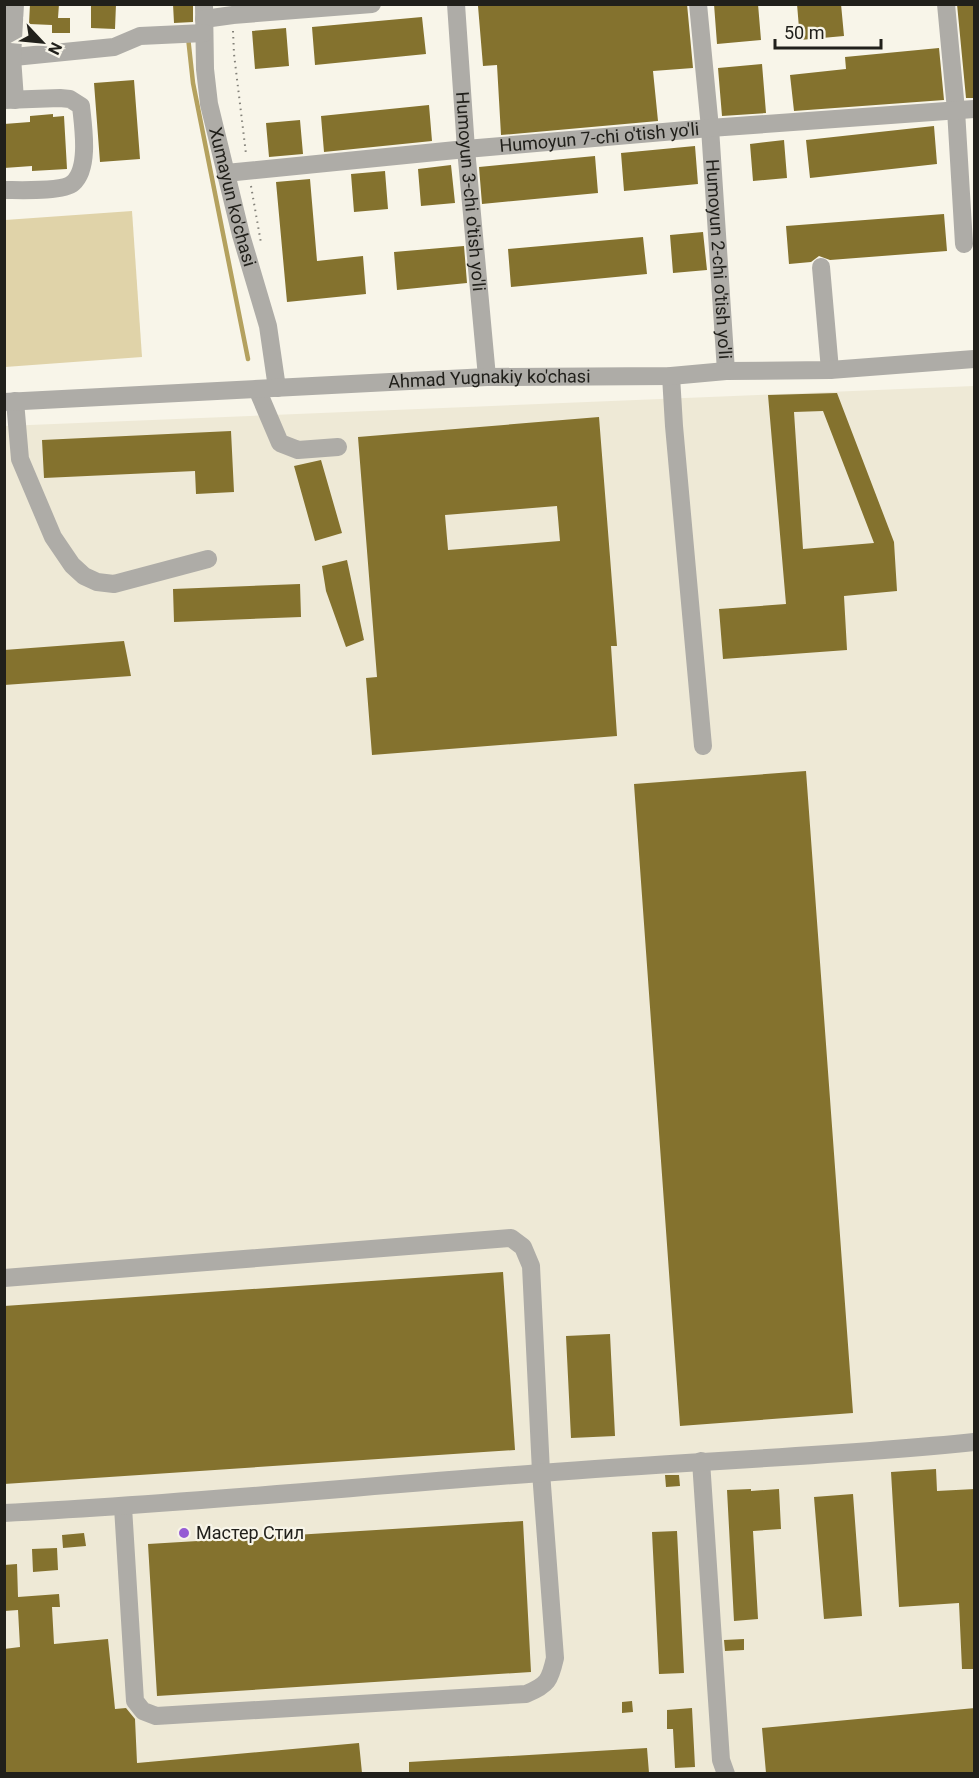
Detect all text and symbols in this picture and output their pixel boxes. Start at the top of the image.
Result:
north arrow [12,12,72,72]
scale bar [775,12,882,50]
text: 50 m [784,22,824,43]
text: N [44,39,66,58]
street label: Humoyun 3-chi o'tish yo'li [452,91,490,292]
street label: Humoyun 7-chi o'tish yo'li [498,118,700,156]
street label: Xumayun ko'chasi [205,125,261,269]
street label: Humoyun 2-chi o'tish yo'li [702,158,736,360]
street label: Ahmad Yugnakiy ko'chasi [388,365,591,392]
place label: Мастер Стил [196,1522,304,1543]
marker: Мастер Стил [177,1526,191,1540]

